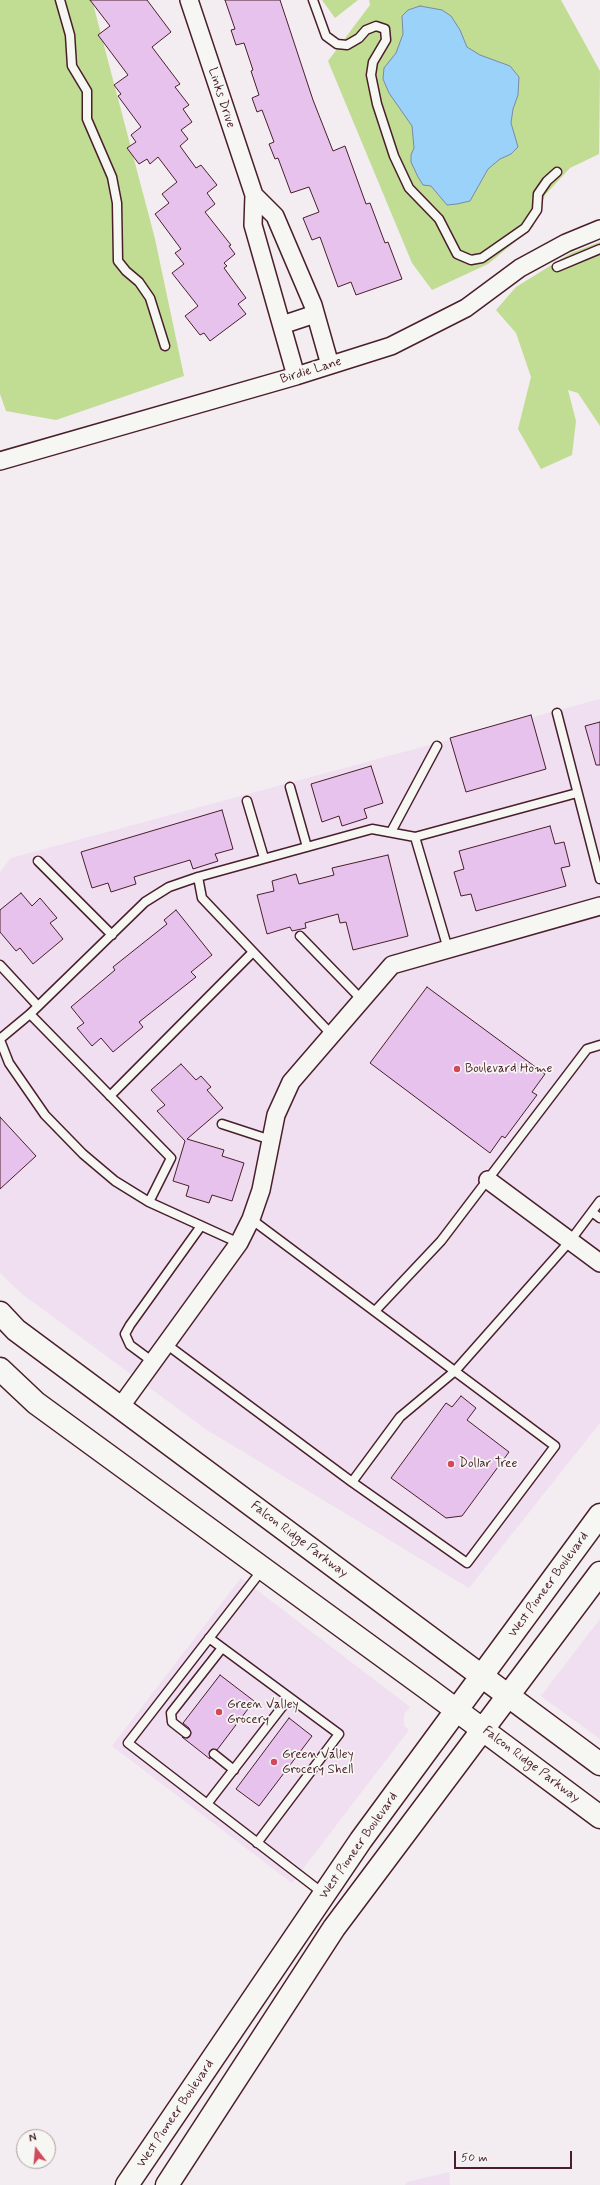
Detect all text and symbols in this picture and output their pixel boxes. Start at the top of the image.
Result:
street label: Links Drive [204,66,238,130]
street label: Birdie Lane [278,354,344,388]
place label: Boulevard Home [465,1061,552,1077]
marker: Boulevard Home [452,1064,462,1074]
place label: Dollar Tree [459,1456,517,1472]
marker: Dollar Tree [446,1459,456,1469]
street label: Falcon Ridge Parkway [247,1498,351,1582]
street label: West Pioneer Boulevard [505,1529,593,1641]
place label: Green Valley Grocery [227,1697,299,1728]
marker: Green Valley Grocery [214,1707,224,1717]
street label: Falcon Ridge Parkway [479,1723,583,1807]
place label: Green Valley Grocery Shell [282,1747,354,1778]
marker: Green Valley Grocery Shell [269,1757,279,1767]
street label: West Pioneer Boulevard [316,1790,402,1902]
street label: West Pioneer Boulevard [134,2057,218,2171]
north arrow [16,2129,56,2169]
text: N [28,2131,38,2146]
scale bar [456,2143,574,2169]
text: 50 m [461,2150,488,2166]

